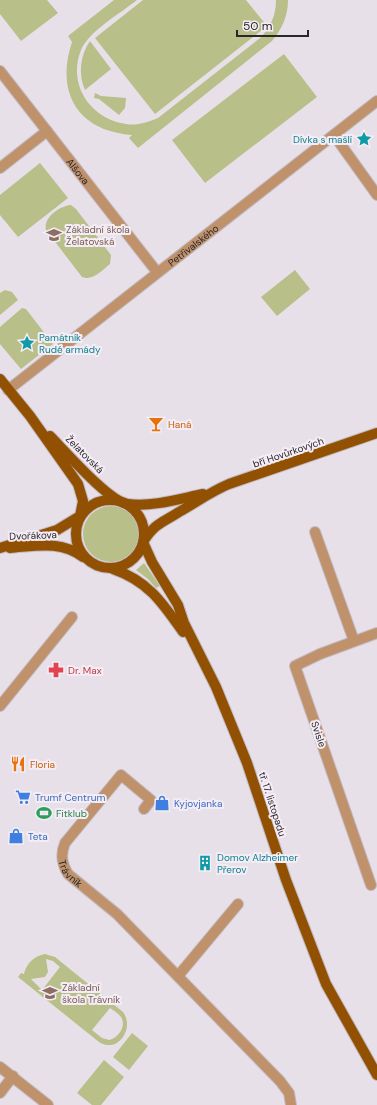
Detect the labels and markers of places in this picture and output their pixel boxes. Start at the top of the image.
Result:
place icon: Dívka s mašlí [355,130,373,148]
place label: Dívka s mašlí [293,133,353,146]
place label: Základní škola Želatovská [66,223,130,248]
school or university icon: Základní škola Želatovská [45,226,63,244]
place label: Památník Rudé armády [39,331,101,356]
place icon: Památník Rudé armády [18,334,36,352]
bar icon: Haná [147,415,165,433]
place label: Haná [168,418,191,431]
pharmacy icon: Dr. Max [47,661,65,679]
place label: Dr. Max [68,664,102,677]
restaurant icon: Floria [9,755,27,773]
place label: Floria [30,758,55,771]
supermarket icon: Trumf Centrum [14,788,32,806]
place label: Trumf Centrum [35,791,105,804]
shop icon: Kyjovjanka [153,794,171,812]
place label: Kyjovjanka [174,797,222,810]
sports icon: Fitklub [35,804,53,822]
place label: Fitklub [56,807,87,820]
shop icon: Teta [7,827,25,845]
place label: Teta [28,830,48,843]
place label: Domov Alzheimer Přerov [217,851,298,876]
building icon: Domov Alzheimer Přerov [196,854,214,872]
place label: Základní škola Trávník [62,981,120,1006]
school or university icon: Základní škola Trávník [41,984,59,1002]

